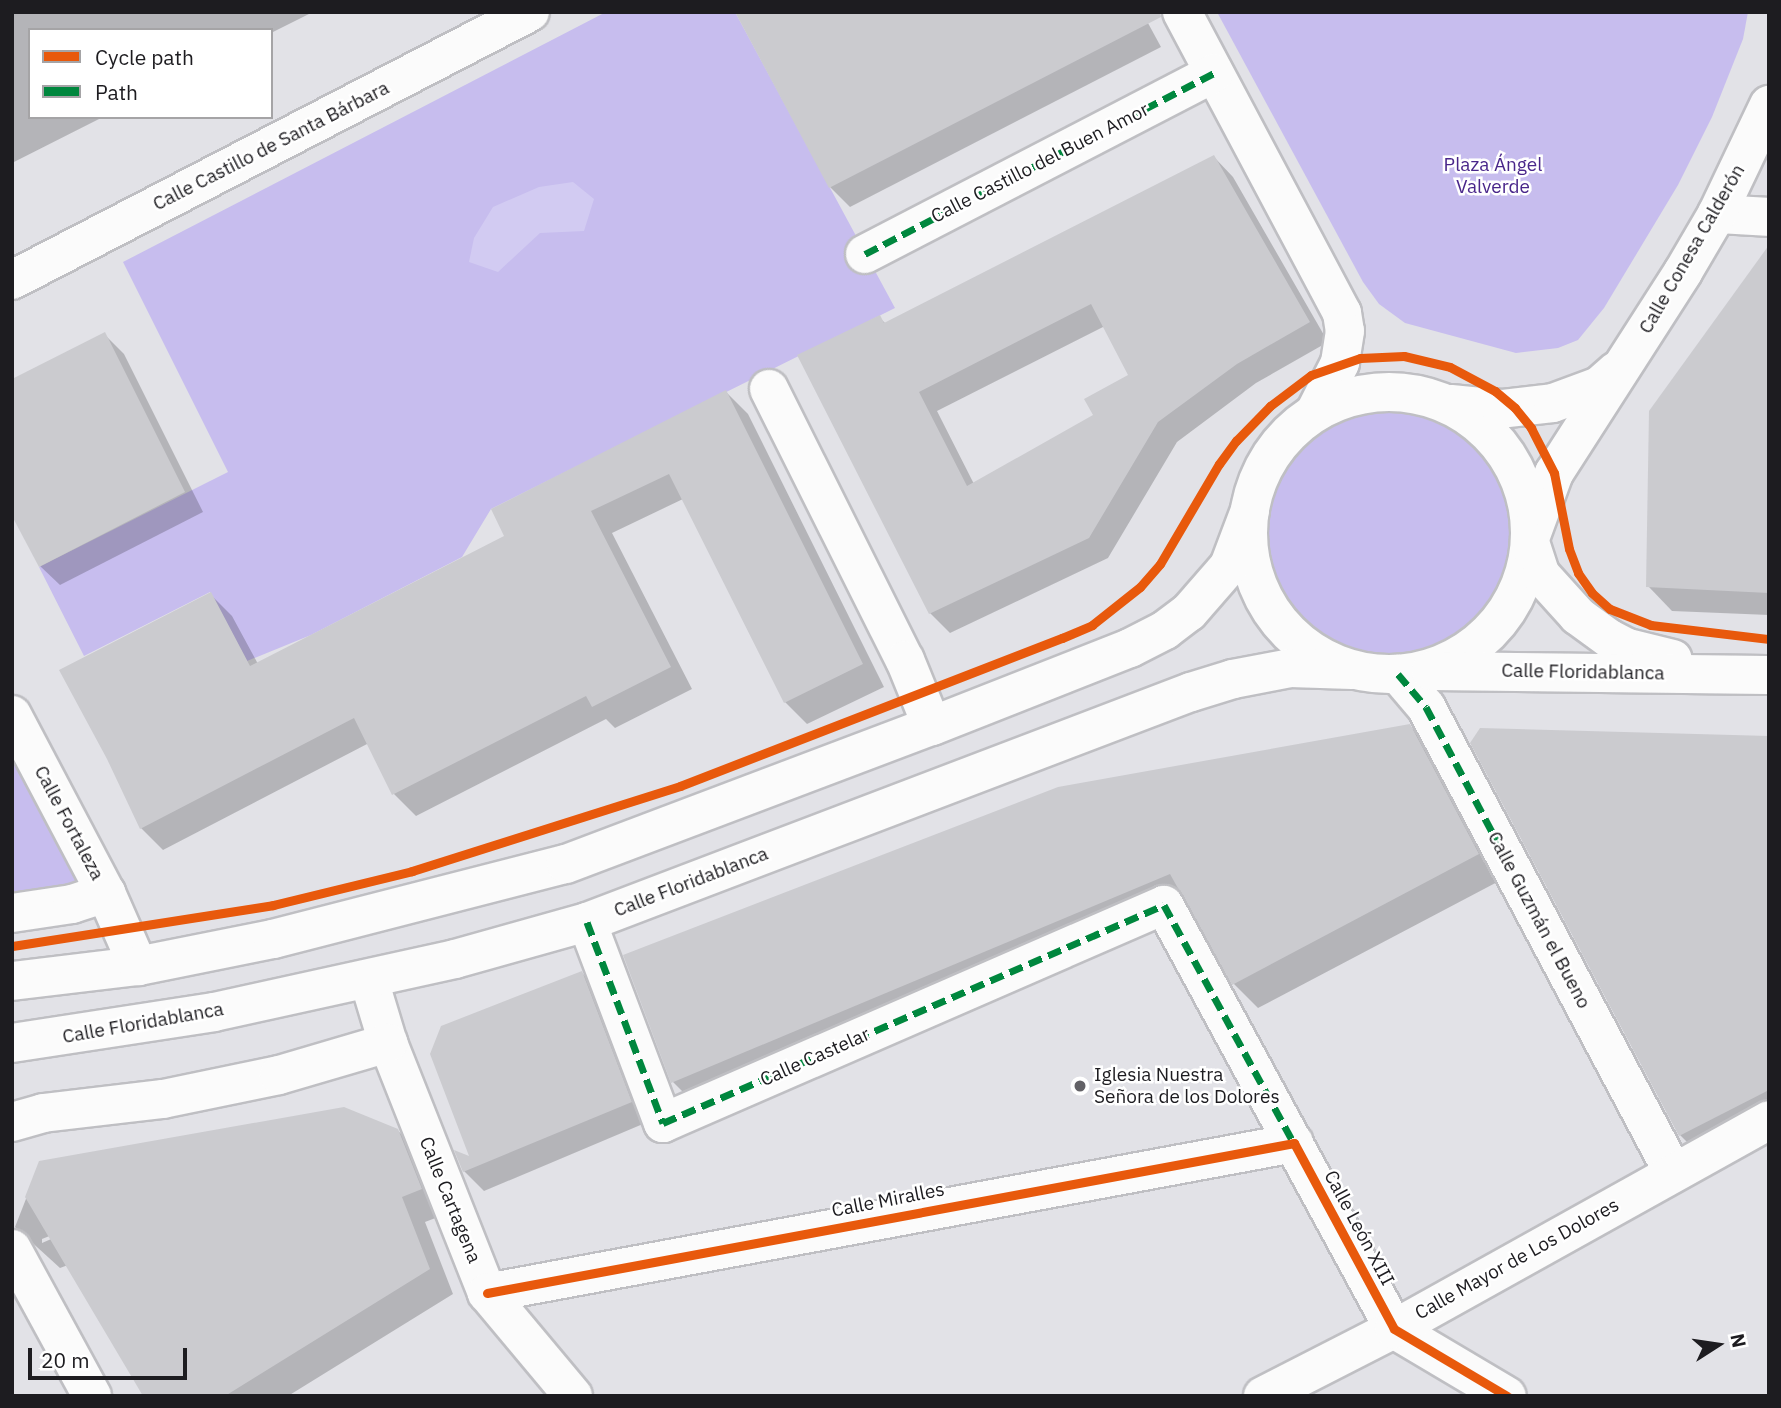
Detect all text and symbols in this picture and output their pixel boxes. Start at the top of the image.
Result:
legend [28,28,273,119]
text: Cycle path [95,43,194,71]
street label: Calle Castillo de Santa Bárbara [149,76,393,216]
text: Path [95,78,138,106]
street label: Calle Castillo del Buen Amor [927,98,1153,228]
park label: Plaza Ángel Valverde [1444,154,1542,198]
street label: Calle Conesa Calderón [1634,160,1750,338]
street label: Calle Floridablanca [1501,659,1665,685]
street label: Calle Fortaleza [29,762,109,884]
street label: Calle Guzmán el Bueno [1483,828,1595,1012]
street label: Calle Floridablanca [611,842,771,922]
street label: Calle Floridablanca [61,998,225,1048]
street label: Calle Castelar [757,1023,873,1091]
place label: Iglesia Nuestra Señora de los Dolores [1094,1064,1280,1108]
marker: Iglesia Nuestra Señora de los Dolores [1072,1078,1088,1094]
street label: Calle Cartagena [414,1134,486,1266]
street label: Calle León XIII [1319,1166,1399,1290]
street label: Calle Miralles [830,1178,946,1222]
street label: Calle Mayor de Los Dolores [1411,1193,1623,1325]
north arrow [1683,1310,1753,1380]
text: N [1725,1331,1752,1350]
scale bar [32,1334,191,1378]
text: 20 m [41,1346,90,1374]

